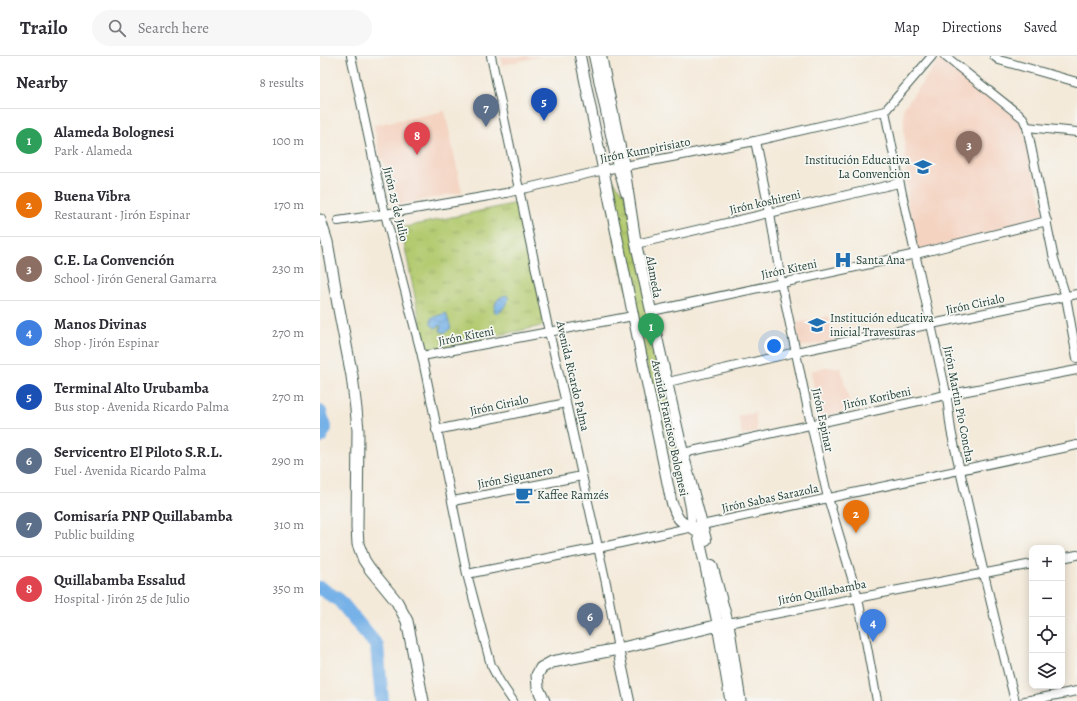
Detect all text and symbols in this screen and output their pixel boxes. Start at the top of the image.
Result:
search box [92,10,372,46]
text: Trailo [20,15,68,41]
icon: search [106,17,128,39]
text: Search here [138,18,209,38]
text: Map [894,18,920,37]
text: Directions [942,18,1002,37]
text: Saved [1024,18,1057,37]
text: Nearby [16,71,67,94]
text: 8 results [260,74,304,91]
pin: 5 [531,88,557,121]
pin: 7 [473,94,499,127]
text: Alameda Bolognesi [54,122,174,142]
pin: 8 [404,122,430,155]
pin: 3 [956,131,982,164]
text: 1 [27,132,31,149]
text: 100 m [272,132,304,149]
street label: Jirón Kumpirisiato [598,133,692,167]
text: Park · Alameda [54,142,132,159]
place label: Institución Educativa La Convencion [805,152,910,182]
school or university icon: Institución Educativa La Convencion [913,157,933,177]
street label: Jirón 25 de Julio [380,165,412,243]
text: Buena Vibra [54,186,131,206]
street label: Jirón koshireni [728,186,802,218]
text: 2 [26,196,32,213]
text: 170 m [274,196,304,213]
text: Restaurant · Jirón Espinar [54,206,190,223]
text: C.E. La Convención [54,250,174,270]
hospital icon: Santa Ana [833,250,853,270]
place label: Santa Ana [856,252,906,268]
street label: Alameda [642,254,666,300]
street label: Jirón Kiteni [760,255,818,283]
text: 3 [26,260,32,277]
text: 230 m [272,260,304,277]
text: School · Jirón General Gamarra [54,270,217,287]
street label: Jirón Cirialo [944,290,1006,318]
place label: Institución educativa inicial Travesuras [830,310,934,340]
pin: 1 [638,313,664,346]
text: Manos Divinas [54,314,147,334]
school or university icon: Institución educativa inicial Travesuras [807,315,827,335]
street label: Avenida Ricardo Palma [552,318,594,433]
street label: Jirón Kiteni [437,323,495,349]
text: 4 [26,324,32,341]
text: 270 m [272,324,304,341]
text: Shop · Jirón Espinar [54,334,159,351]
your location [764,336,784,356]
street label: Jirón Martin Pio Concha [940,344,978,464]
street label: Avenida Francisco Bolognesi [648,357,692,498]
text: Terminal Alto Urubamba [54,378,209,398]
street label: Jirón Koribeni [842,383,912,413]
street label: Jirón Espinar [808,387,838,454]
text: 5 [26,388,32,405]
text: 270 m [272,388,304,405]
street label: Jirón Cirialo [468,391,530,419]
text: Bus stop · Avenida Ricardo Palma [54,398,229,415]
text: Servicentro El Piloto S.R.L. [54,442,223,462]
text: 6 [26,452,32,469]
text: 290 m [272,452,304,469]
text: Fuel · Avenida Ricardo Palma [54,462,206,479]
street label: Jirón Siguanero [476,462,554,492]
street label: Jirón Sabas Sarazola [720,480,820,516]
cafe icon: Kaffee Ramzés [514,485,534,505]
place label: Kaffee Ramzés [537,487,609,503]
pin: 2 [843,500,869,533]
text: Comisaría PNP Quillabamba [54,506,233,526]
text: 7 [26,516,32,533]
text: 310 m [274,516,304,533]
text: Public building [54,526,134,543]
map controls [1029,545,1065,689]
button: + [1029,545,1065,581]
text: Quillabamba Essalud [54,570,186,590]
street label: Jirón Quillabamba [777,576,868,608]
text: 8 [26,580,32,597]
text: 350 m [273,580,304,597]
button: − [1029,581,1065,617]
text: Hospital · Jirón 25 de Julio [54,590,190,607]
pin: 6 [577,603,603,636]
pin: 4 [860,609,886,642]
button: locate [1029,617,1065,653]
button: layers [1029,653,1065,689]

